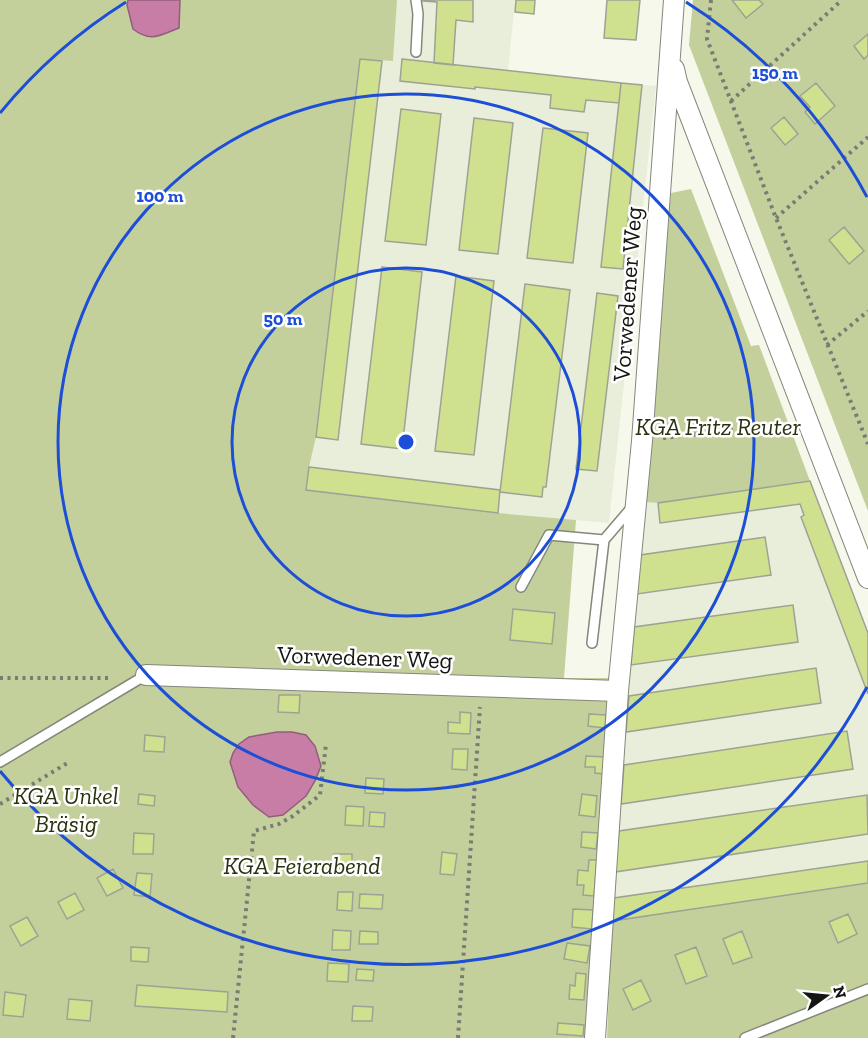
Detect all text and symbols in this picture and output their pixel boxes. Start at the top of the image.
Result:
text: 150 m [752,62,798,84]
text: 100 m [136,185,184,207]
street label: Vorwedener Weg [606,206,648,383]
text: 50 m [264,308,303,330]
park label: KGA Fritz Reuter [635,412,802,441]
centre of rings [396,432,416,452]
street label: Vorwedener Weg [276,639,453,675]
park label: KGA Unkel Bräsig [13,781,119,838]
park label: KGA Feierabend [223,851,381,880]
north arrow [796,966,856,1026]
text: N [829,984,851,1001]

